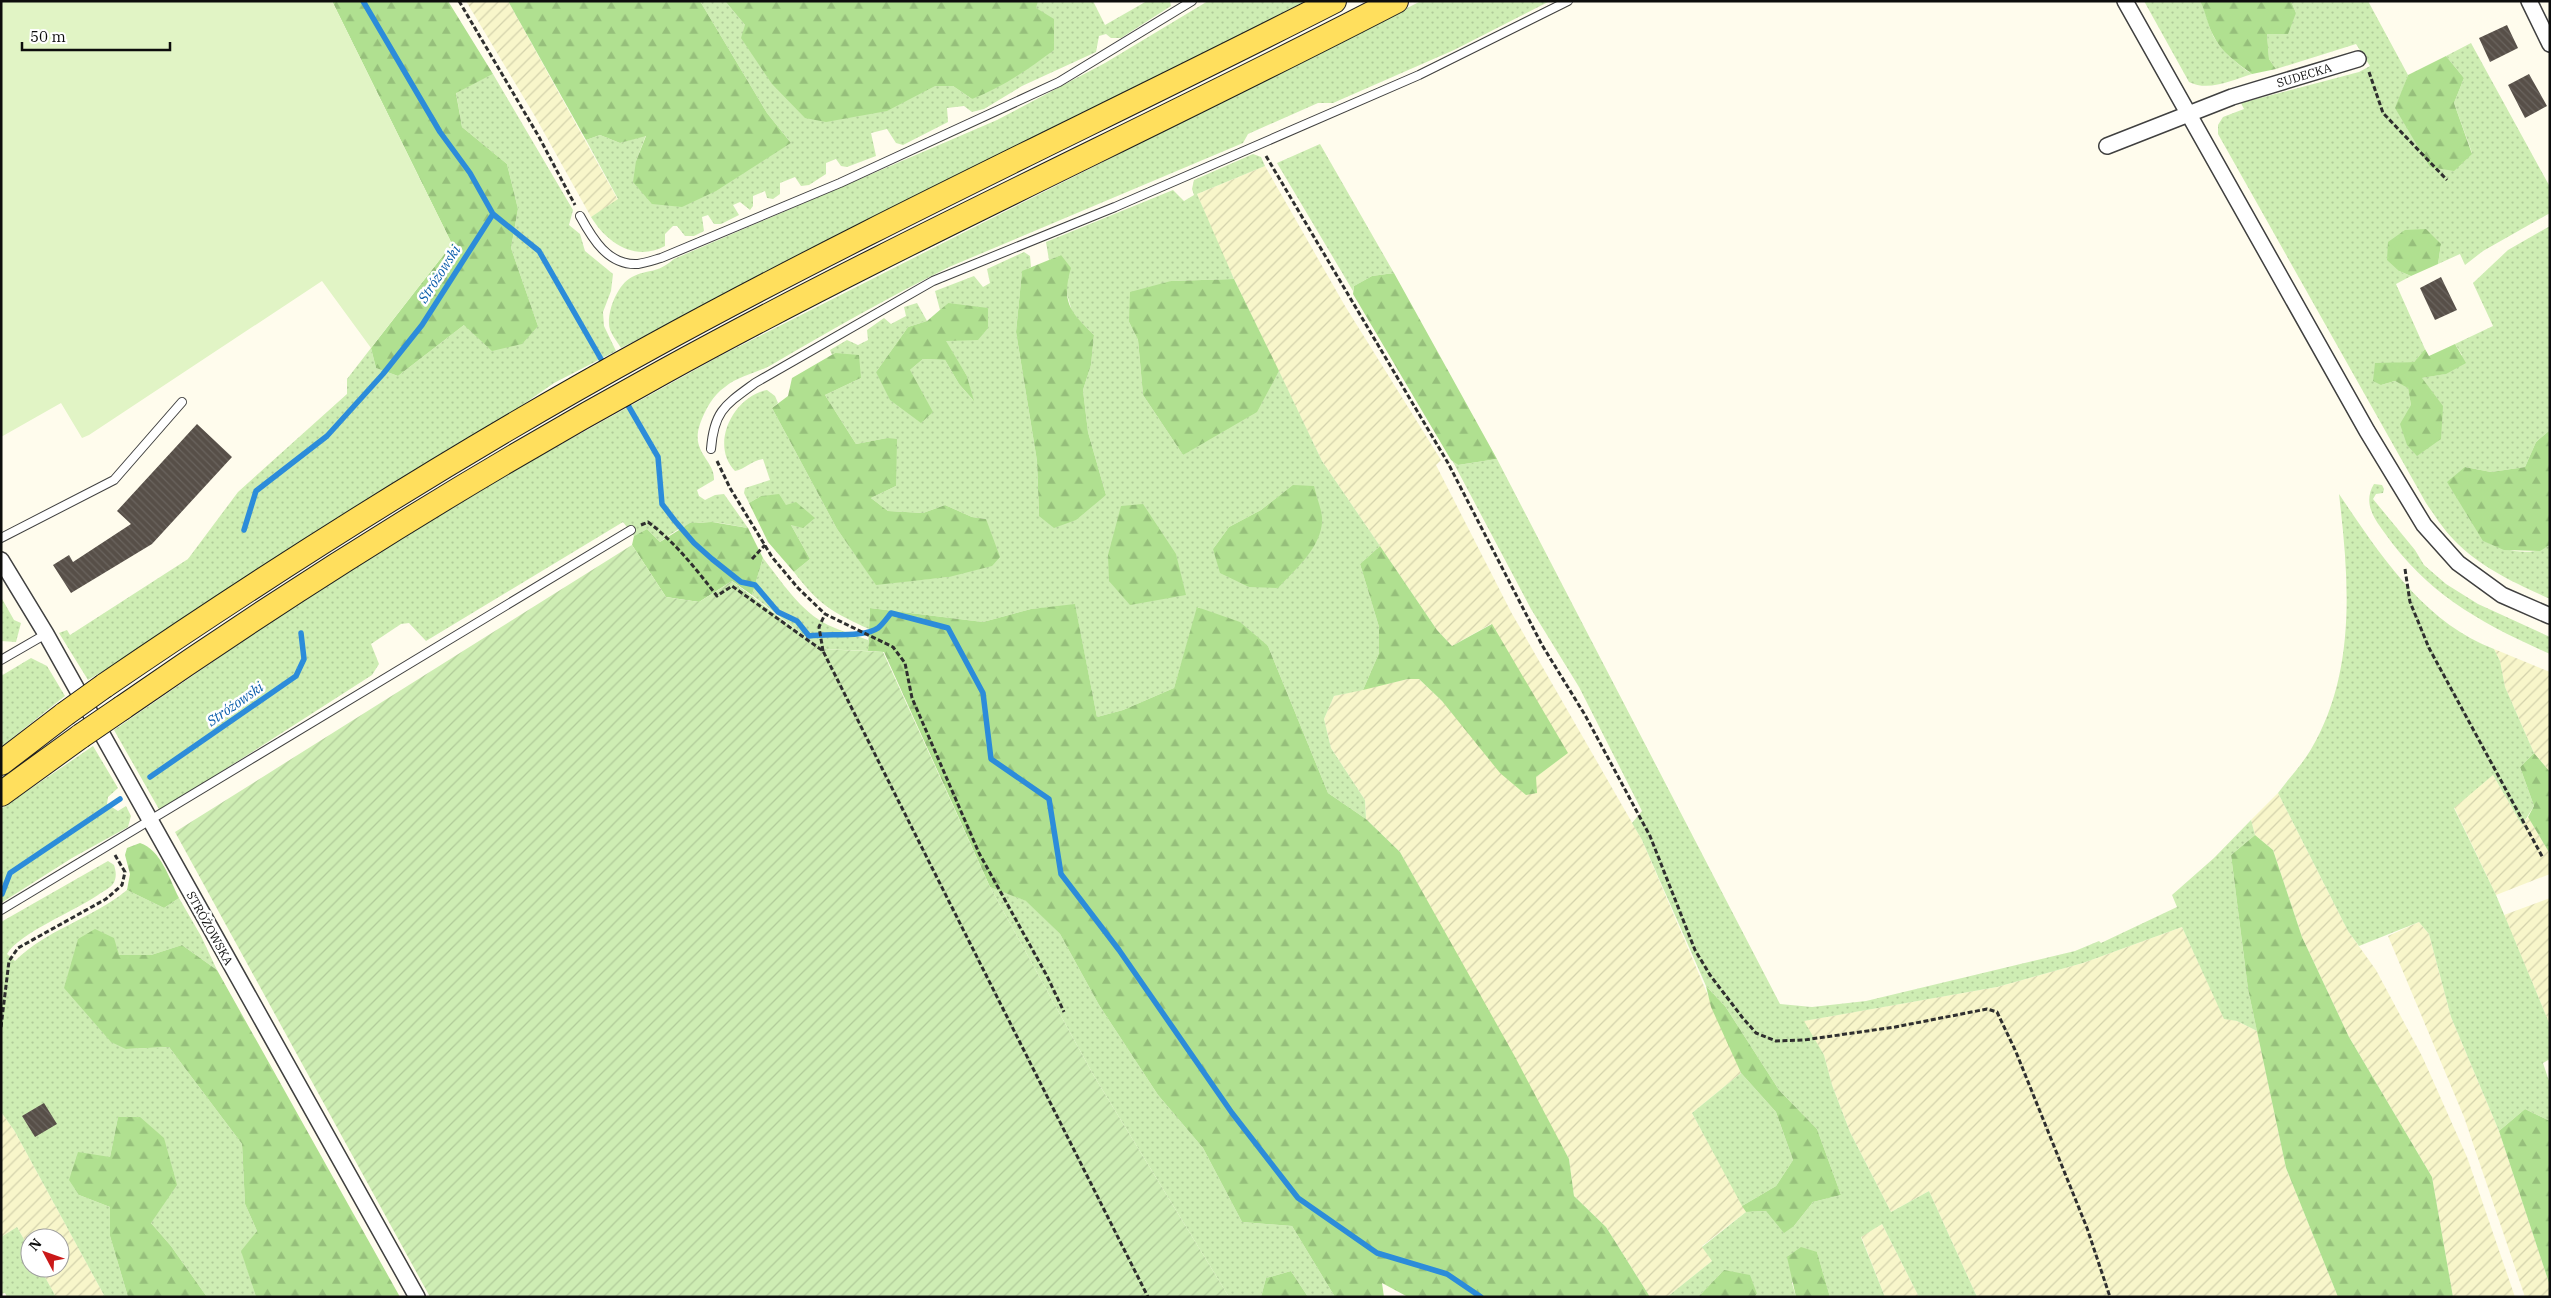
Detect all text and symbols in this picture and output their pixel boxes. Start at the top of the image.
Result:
scale bar [22,20,170,52]
text: 50 m [30,27,66,46]
street label: SUDECKA [2275,59,2334,90]
water label: Stróżowski [413,241,465,307]
water label: Stróżowski [202,677,268,731]
street label: STRÓŻOWSKA [183,888,237,968]
north arrow [20,1228,70,1278]
text: N [25,1234,46,1255]

